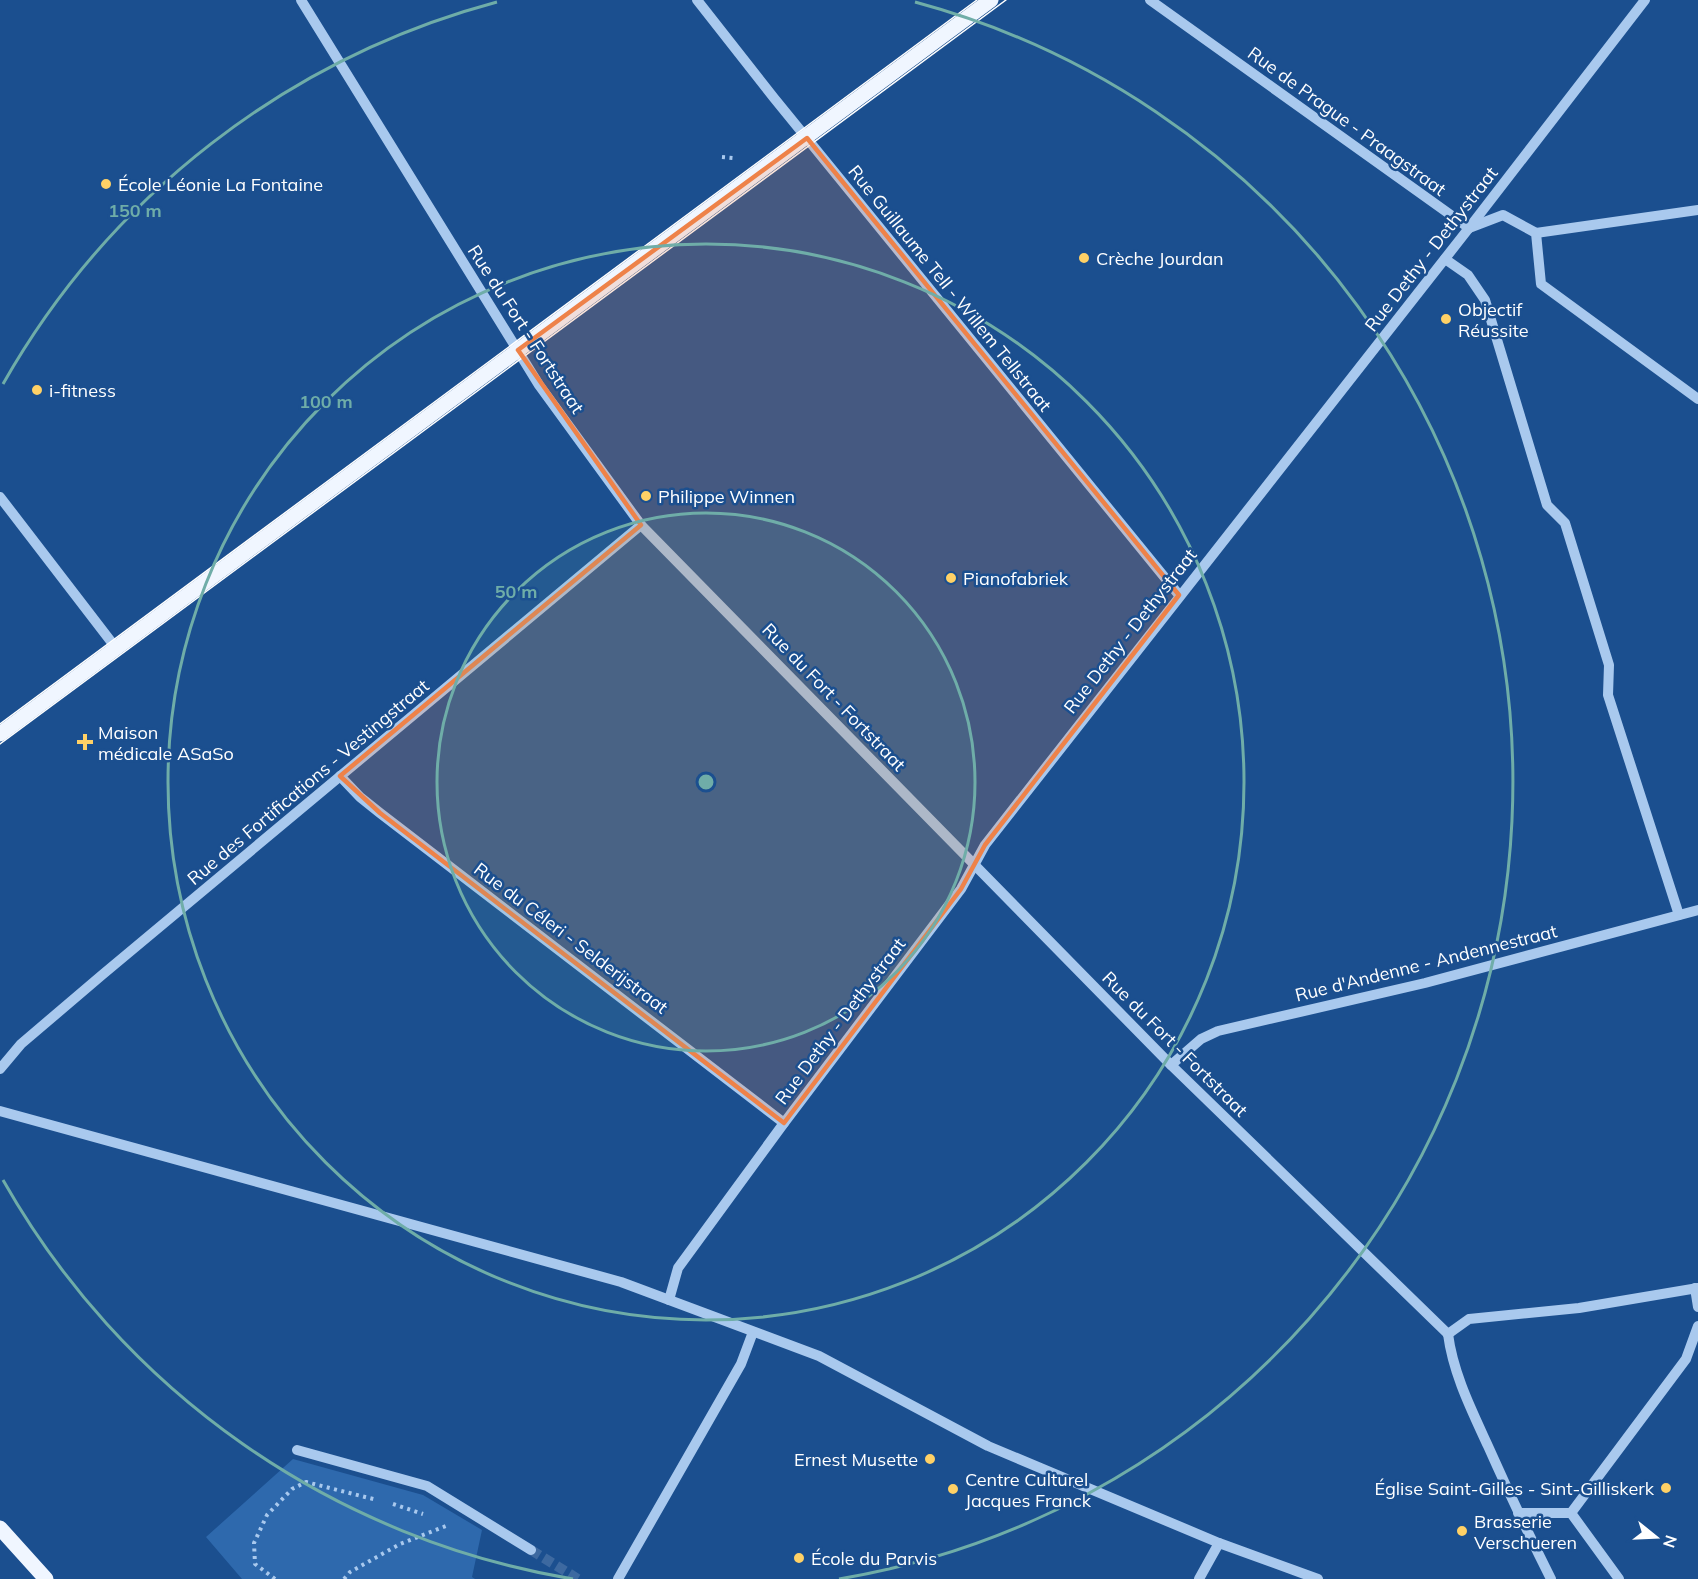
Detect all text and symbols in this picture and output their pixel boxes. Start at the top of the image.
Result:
street label: Rue de Prague - Praagstraat [1243,41,1451,201]
street label: Rue Guillaume Tell - Willem Tellstraat [843,160,1057,416]
street label: Rue Dethy - Dethystraat [1360,162,1502,336]
place label: École Léonie La Fontaine [118,173,323,196]
marker: École Léonie La Fontaine [99,177,113,191]
text: 150 m [108,199,162,222]
street label: Rue du Fort - Fortstraat [463,240,589,418]
place label: Crèche Jourdan [1096,247,1224,270]
marker: Crèche Jourdan [1077,251,1091,265]
place label: Objectif Réussite [1458,298,1529,342]
marker: Objectif Réussite [1439,312,1453,326]
place label: i-fitness [49,379,116,402]
marker: i-fitness [30,383,44,397]
text: 100 m [299,390,353,413]
place label: Philippe Winnen [658,485,795,508]
marker: Philippe Winnen [639,489,653,503]
street label: Rue Dethy - Dethystraat [1059,544,1201,718]
place label: Pianofabriek [963,567,1069,590]
marker: Pianofabriek [944,571,958,585]
text: 50 m [495,580,537,603]
street label: Rue du Fort - Fortstraat [757,618,911,776]
street label: Rue des Fortifications - Vestingstraat [183,674,433,890]
place label: Maison médicale ASaSo [98,721,234,765]
marker: Maison médicale ASaSo [76,733,94,751]
centre of rings [696,772,716,792]
street label: Rue du Céleri - Selderijstraat [469,857,673,1019]
street label: Rue d'Andenne - Andennestraat [1293,919,1559,1007]
street label: Rue Dethy - Dethystraat [770,933,910,1109]
street label: Rue du Fort - Fortstraat [1097,966,1253,1122]
place label: Ernest Musette [794,1448,918,1471]
marker: Ernest Musette [923,1452,937,1466]
place label: Centre Culturel Jacques Franck [965,1468,1092,1512]
place label: Église Saint-Gilles - Sint-Gilliskerk [1374,1477,1655,1500]
marker: Église Saint-Gilles - Sint-Gilliskerk [1659,1481,1673,1495]
marker: Centre Culturel Jacques Franck [946,1482,960,1496]
north arrow [1626,1507,1686,1567]
place label: Brasserie Verschueren [1474,1510,1577,1554]
marker: Brasserie Verschueren [1455,1524,1469,1538]
text: N [1659,1533,1682,1550]
place label: École du Parvis [811,1547,937,1570]
marker: École du Parvis [792,1551,806,1565]

